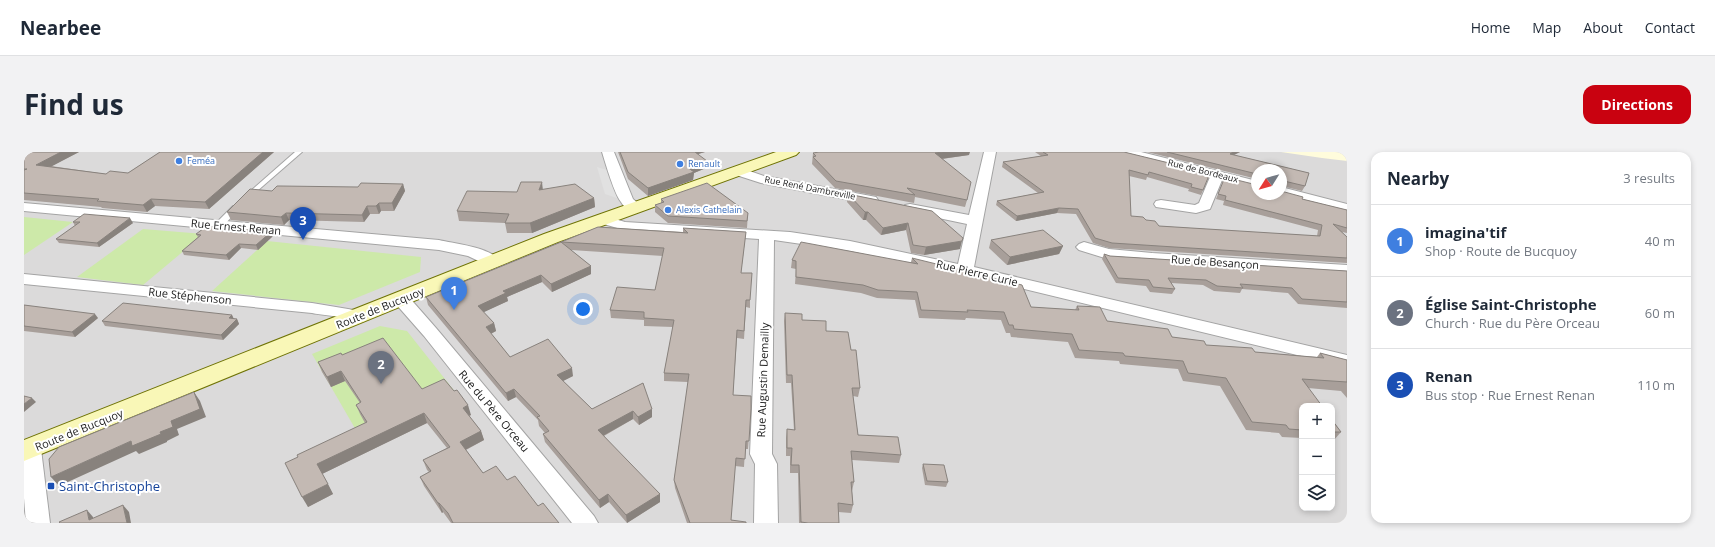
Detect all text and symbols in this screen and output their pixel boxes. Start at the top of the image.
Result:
text: Nearbee [20,15,101,41]
text: Home [1471,18,1510,37]
text: Map [1532,18,1561,37]
text: About [1583,18,1623,37]
text: Contact [1645,18,1695,37]
text: Find us [24,85,124,123]
button: Directions [1583,85,1691,124]
place label: Feméa [187,154,215,167]
street label: Rue de Bordeaux [1167,155,1240,186]
marker: Feméa [174,156,184,166]
place label: Renault [688,157,720,170]
marker: Renault [675,159,685,169]
north arrow [1251,164,1287,200]
text: Nearby [1387,167,1449,190]
text: 3 results [1623,169,1675,187]
street label: Rue René Dambreville [763,172,857,203]
place label: Alexis Cathelain [676,203,742,216]
marker: Alexis Cathelain [663,205,673,215]
pin: 3 [290,207,316,240]
street label: Rue Ernest Renan [190,215,282,238]
text: imagina'tif [1425,222,1506,242]
text: 1 [1396,232,1404,250]
text: 40 m [1645,232,1675,250]
text: Shop · Route de Bucquoy [1425,242,1577,260]
street label: Rue de Besançon [1170,251,1260,272]
street label: Rue Pierre Curie [935,256,1019,289]
pin: 1 [441,277,467,310]
street label: Route de Bucquoy [334,283,426,332]
street label: Rue Stéphenson [148,284,232,307]
text: Église Saint-Christophe [1425,294,1597,314]
your location [573,299,593,319]
text: 2 [1396,304,1404,322]
text: 60 m [1645,304,1675,322]
text: Church · Rue du Père Orceau [1425,314,1600,332]
street label: Rue Augustin Demailly [753,322,772,438]
pin: 2 [368,351,394,384]
text: Renan [1425,366,1473,386]
street label: Rue du Père Orceau [456,367,533,455]
text: 3 [1396,376,1404,394]
text: 110 m [1637,376,1675,394]
text: Bus stop · Rue Ernest Renan [1425,386,1595,404]
map controls [1299,403,1335,511]
button: + [1299,403,1335,439]
street label: Route de Bucquoy [33,405,125,454]
button: − [1299,439,1335,475]
button: layers [1299,475,1335,511]
place label: Saint-Christophe [59,477,160,495]
marker: Saint-Christophe [46,481,56,491]

